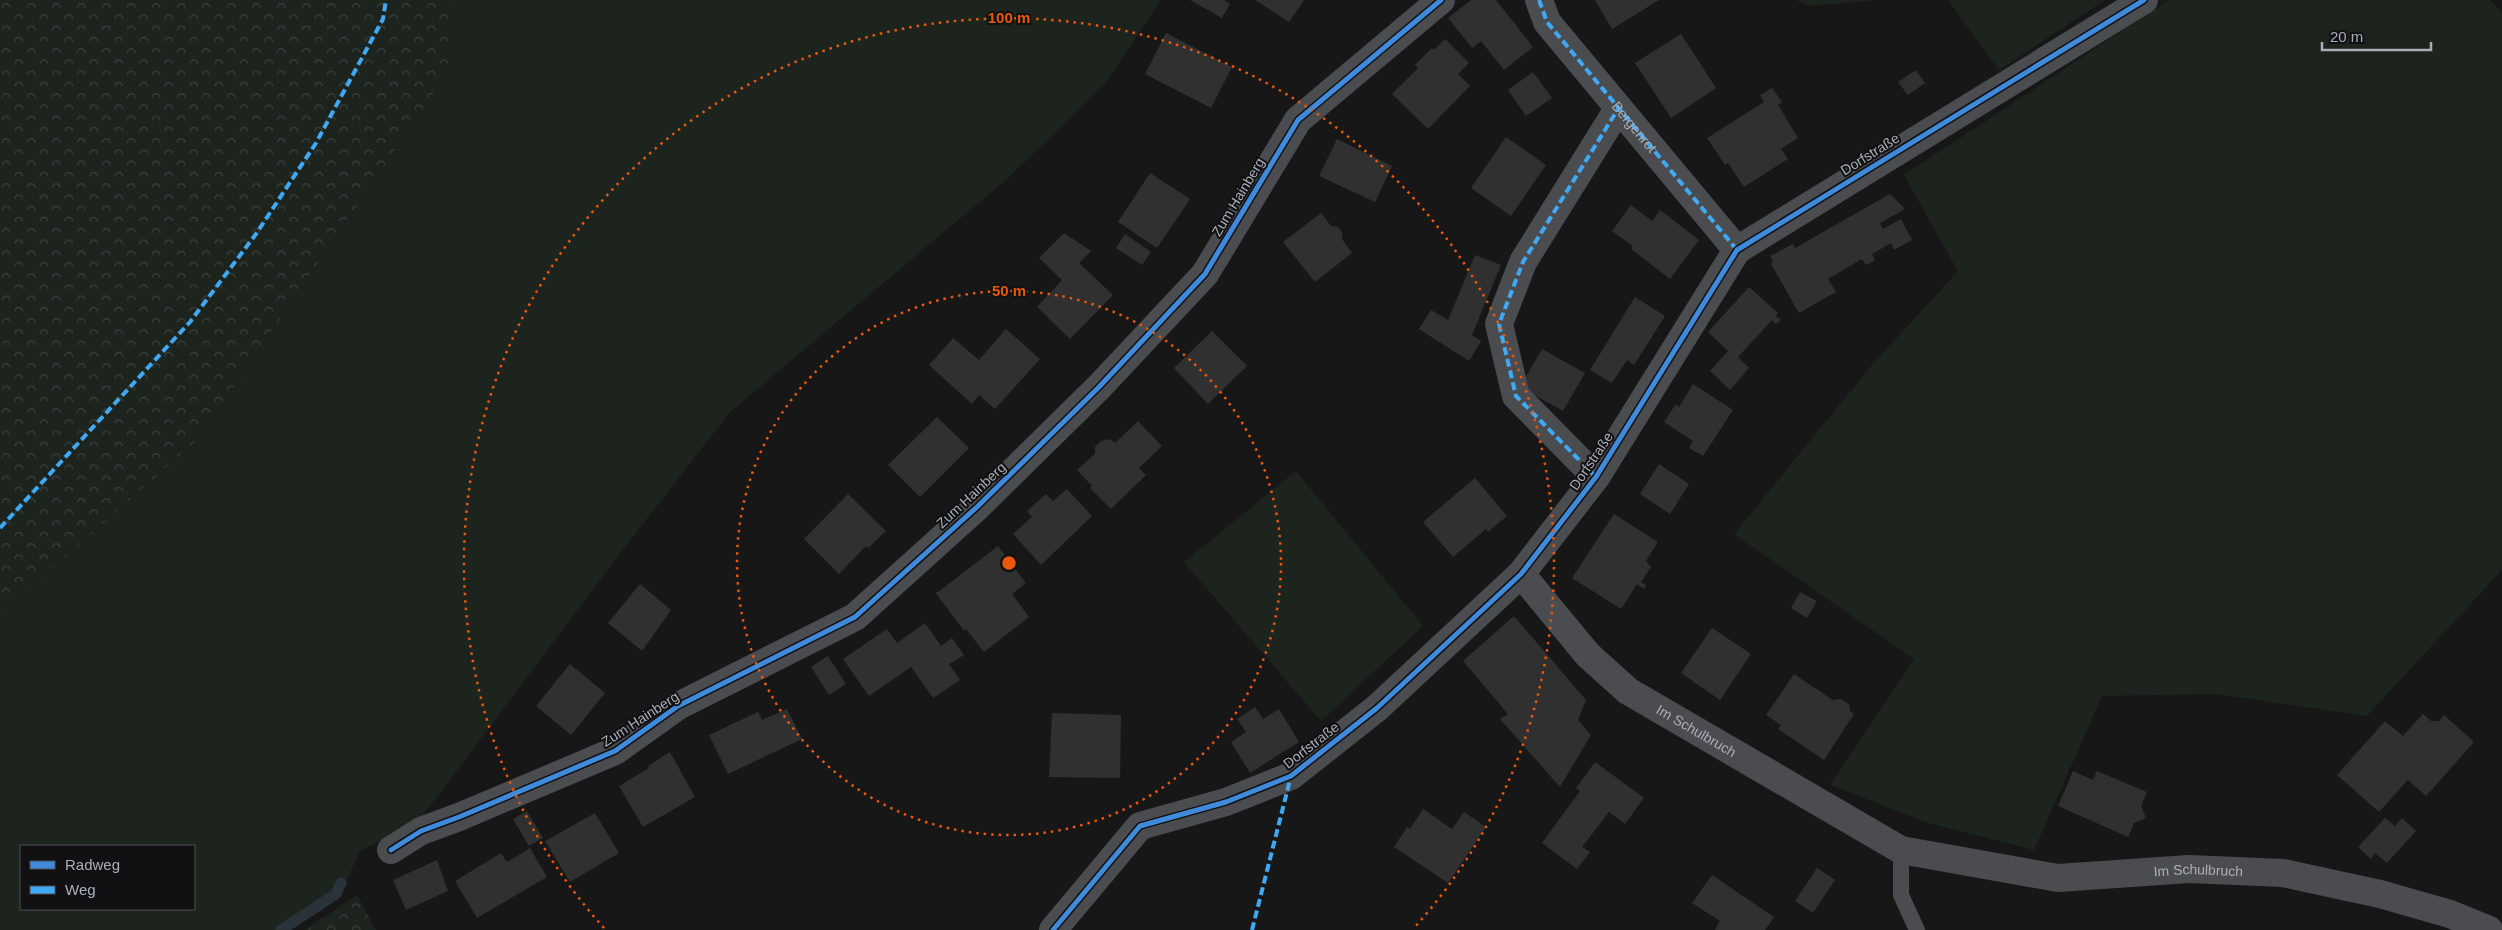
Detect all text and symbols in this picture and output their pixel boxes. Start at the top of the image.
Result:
text: 100 m [988,9,1030,26]
scale bar [2322,20,2431,52]
text: 20 m [2330,28,2363,45]
street label: Bergenrot [1609,98,1660,156]
street label: Dorfstraße [1838,130,1902,178]
street label: Zum Hainberg [1208,155,1268,239]
text: 50 m [992,282,1026,299]
street label: Dorfstraße [1566,429,1616,493]
street label: Zum Hainberg [933,459,1009,531]
centre of rings [1000,554,1018,572]
street label: Zum Hainberg [598,688,682,750]
street label: Im Schulbruch [1654,701,1739,760]
street label: Dorfstraße [1280,718,1342,772]
legend [20,845,195,910]
text: Radweg [65,856,120,873]
street label: Im Schulbruch [2153,861,2243,879]
text: Weg [65,881,96,898]

